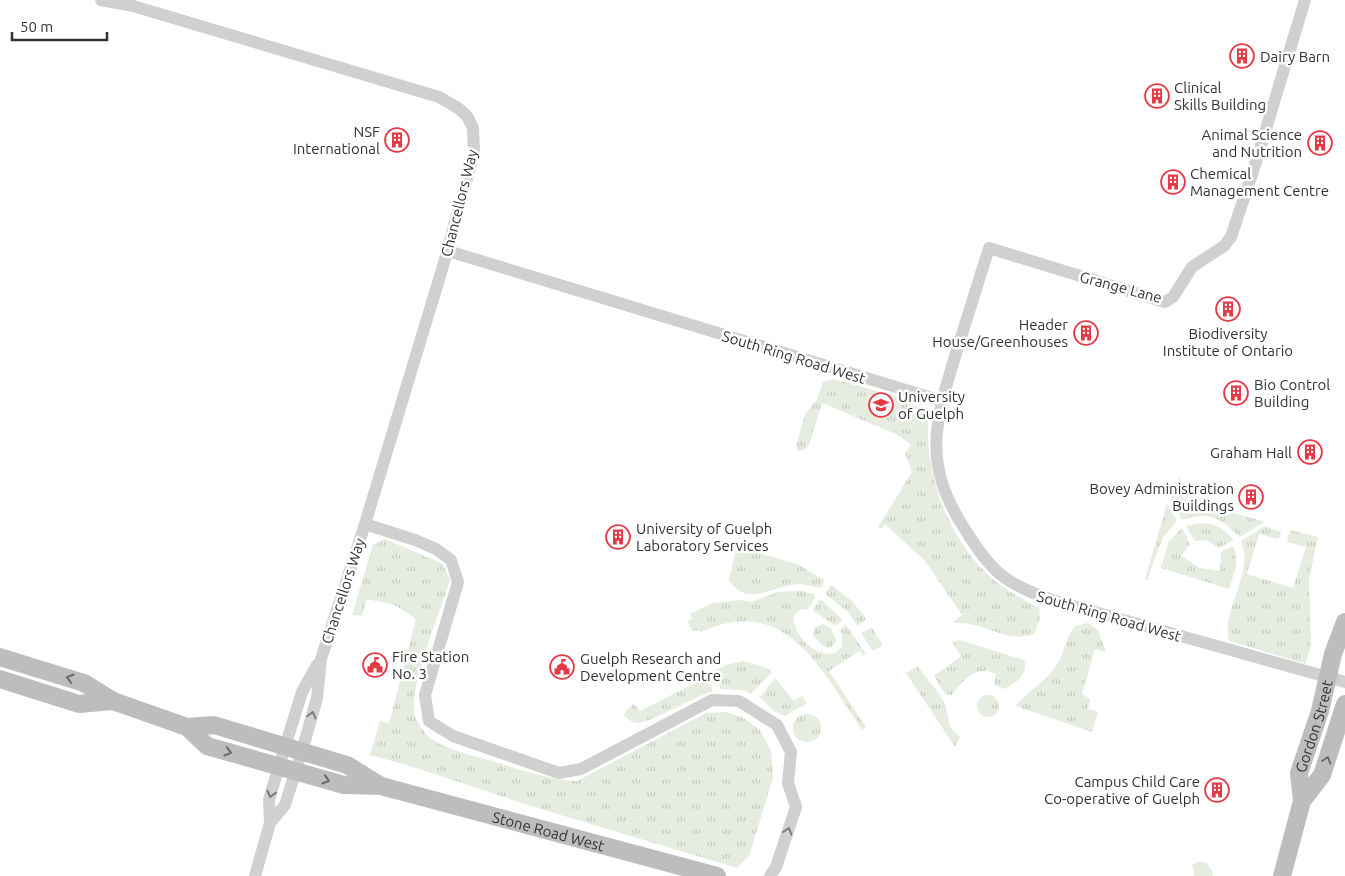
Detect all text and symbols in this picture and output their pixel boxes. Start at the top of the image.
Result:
scale bar [12,10,108,42]
text: 50 m [20,18,53,35]
building icon: Dairy Barn [1229,43,1255,69]
place label: Dairy Barn [1260,48,1330,65]
place label: Clinical Skills Building [1174,79,1266,113]
building icon: Clinical Skills Building [1144,83,1170,109]
place label: NSF International [293,123,380,157]
place label: Animal Science and Nutrition [1201,126,1302,160]
building icon: NSF International [384,127,410,153]
building icon: Animal Science and Nutrition [1307,130,1333,156]
street label: Chancellors Way [437,148,481,258]
place label: Chemical Management Centre [1190,165,1329,199]
building icon: Chemical Management Centre [1160,169,1186,195]
street label: Grange Lane [1078,268,1164,306]
building icon: Biodiversity Institute of Ontario [1215,296,1241,322]
place label: Header House/Greenhouses [932,316,1068,350]
building icon: Header House/Greenhouses [1073,320,1099,346]
place label: Biodiversity Institute of Ontario [1163,325,1293,359]
street label: South Ring Road West [720,327,868,387]
place label: Bio Control Building [1254,376,1330,410]
building icon: Bio Control Building [1223,380,1249,406]
place label: University of Guelph [898,388,965,422]
school or university icon: University of Guelph [868,392,894,418]
building icon: Graham Hall [1297,439,1323,465]
place label: Graham Hall [1210,444,1292,461]
place label: Bovey Administration Buildings [1090,480,1234,514]
building icon: Bovey Administration Buildings [1238,484,1264,510]
place label: University of Guelph Laboratory Services [636,520,772,554]
building icon: University of Guelph Laboratory Services [605,524,631,550]
street label: Chancellors Way [318,536,368,646]
street label: South Ring Road West [1035,587,1183,645]
place label: Fire Station No. 3 [392,648,469,682]
place label: Guelph Research and Development Centre [580,650,721,684]
public building icon: Fire Station No. 3 [362,652,388,678]
public building icon: Guelph Research and Development Centre [549,654,575,680]
one-way arrow [66,674,74,684]
street label: Gordon Street [1291,678,1335,775]
one-way arrow [306,710,317,719]
one-way arrow [223,746,231,756]
one-way arrow [1321,757,1331,765]
place label: Campus Child Care Co-operative of Guelph [1044,773,1200,807]
one-way arrow [321,775,329,785]
building icon: Campus Child Care Co-operative of Guelph [1204,777,1230,803]
one-way arrow [266,790,277,799]
street label: Stone Road West [491,808,606,854]
one-way arrow [782,828,792,836]

